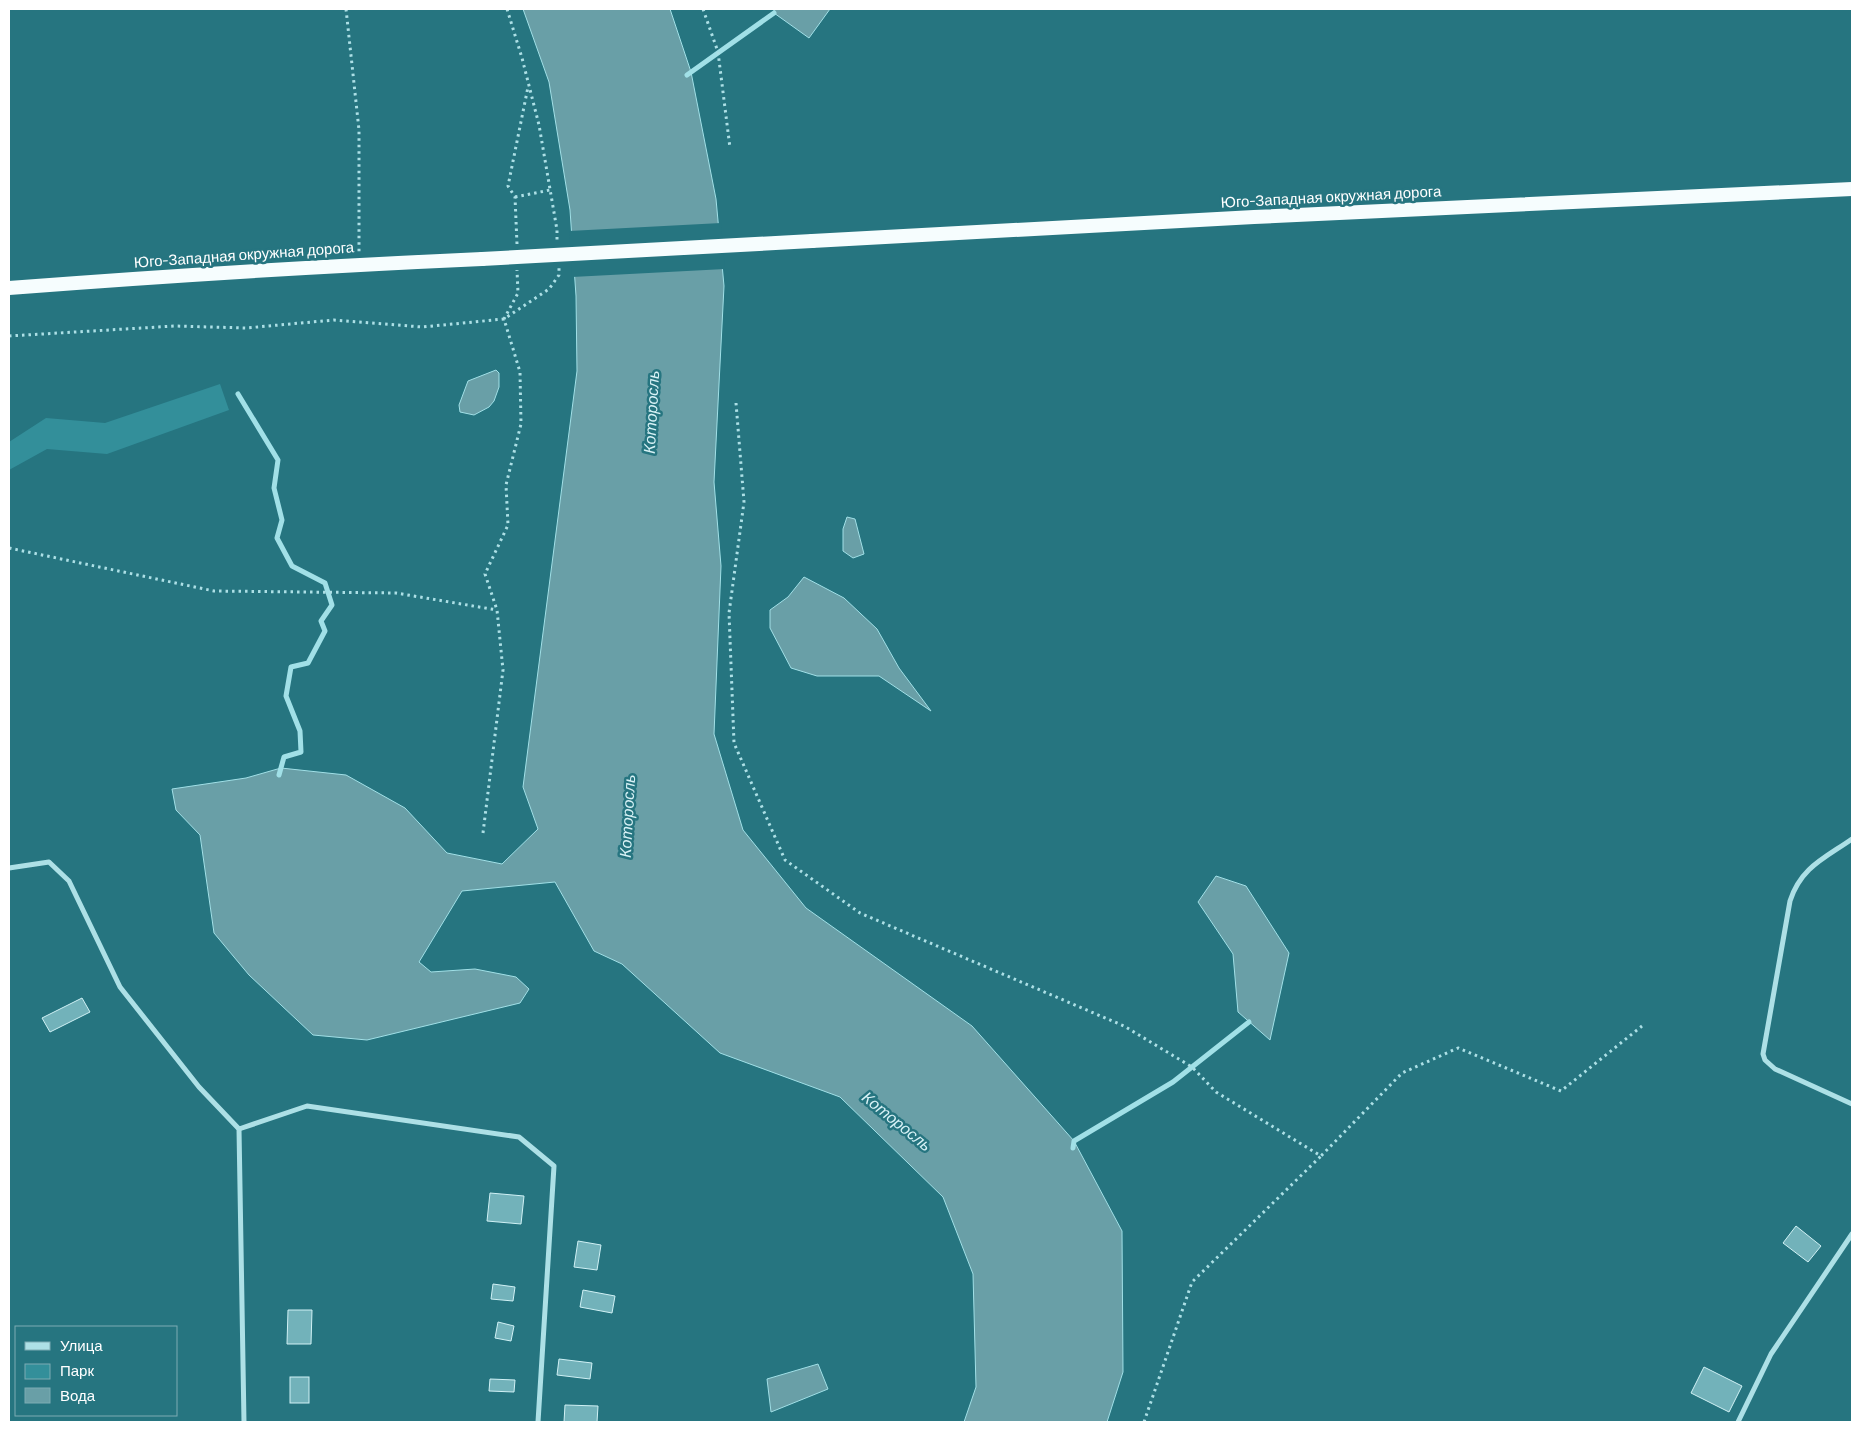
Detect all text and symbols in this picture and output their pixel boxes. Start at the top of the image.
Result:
street label: Юго-Западная окружная дорога [1220,181,1442,211]
street label: Юго-Западная окружная дорога [133,237,355,271]
water label: Которосль [639,370,662,454]
water label: Которосль [615,774,638,858]
water label: Которосль [859,1087,936,1154]
legend [15,1326,178,1416]
text: Улица [60,1336,103,1354]
text: Парк [60,1361,94,1379]
text: Вода [60,1386,96,1404]

